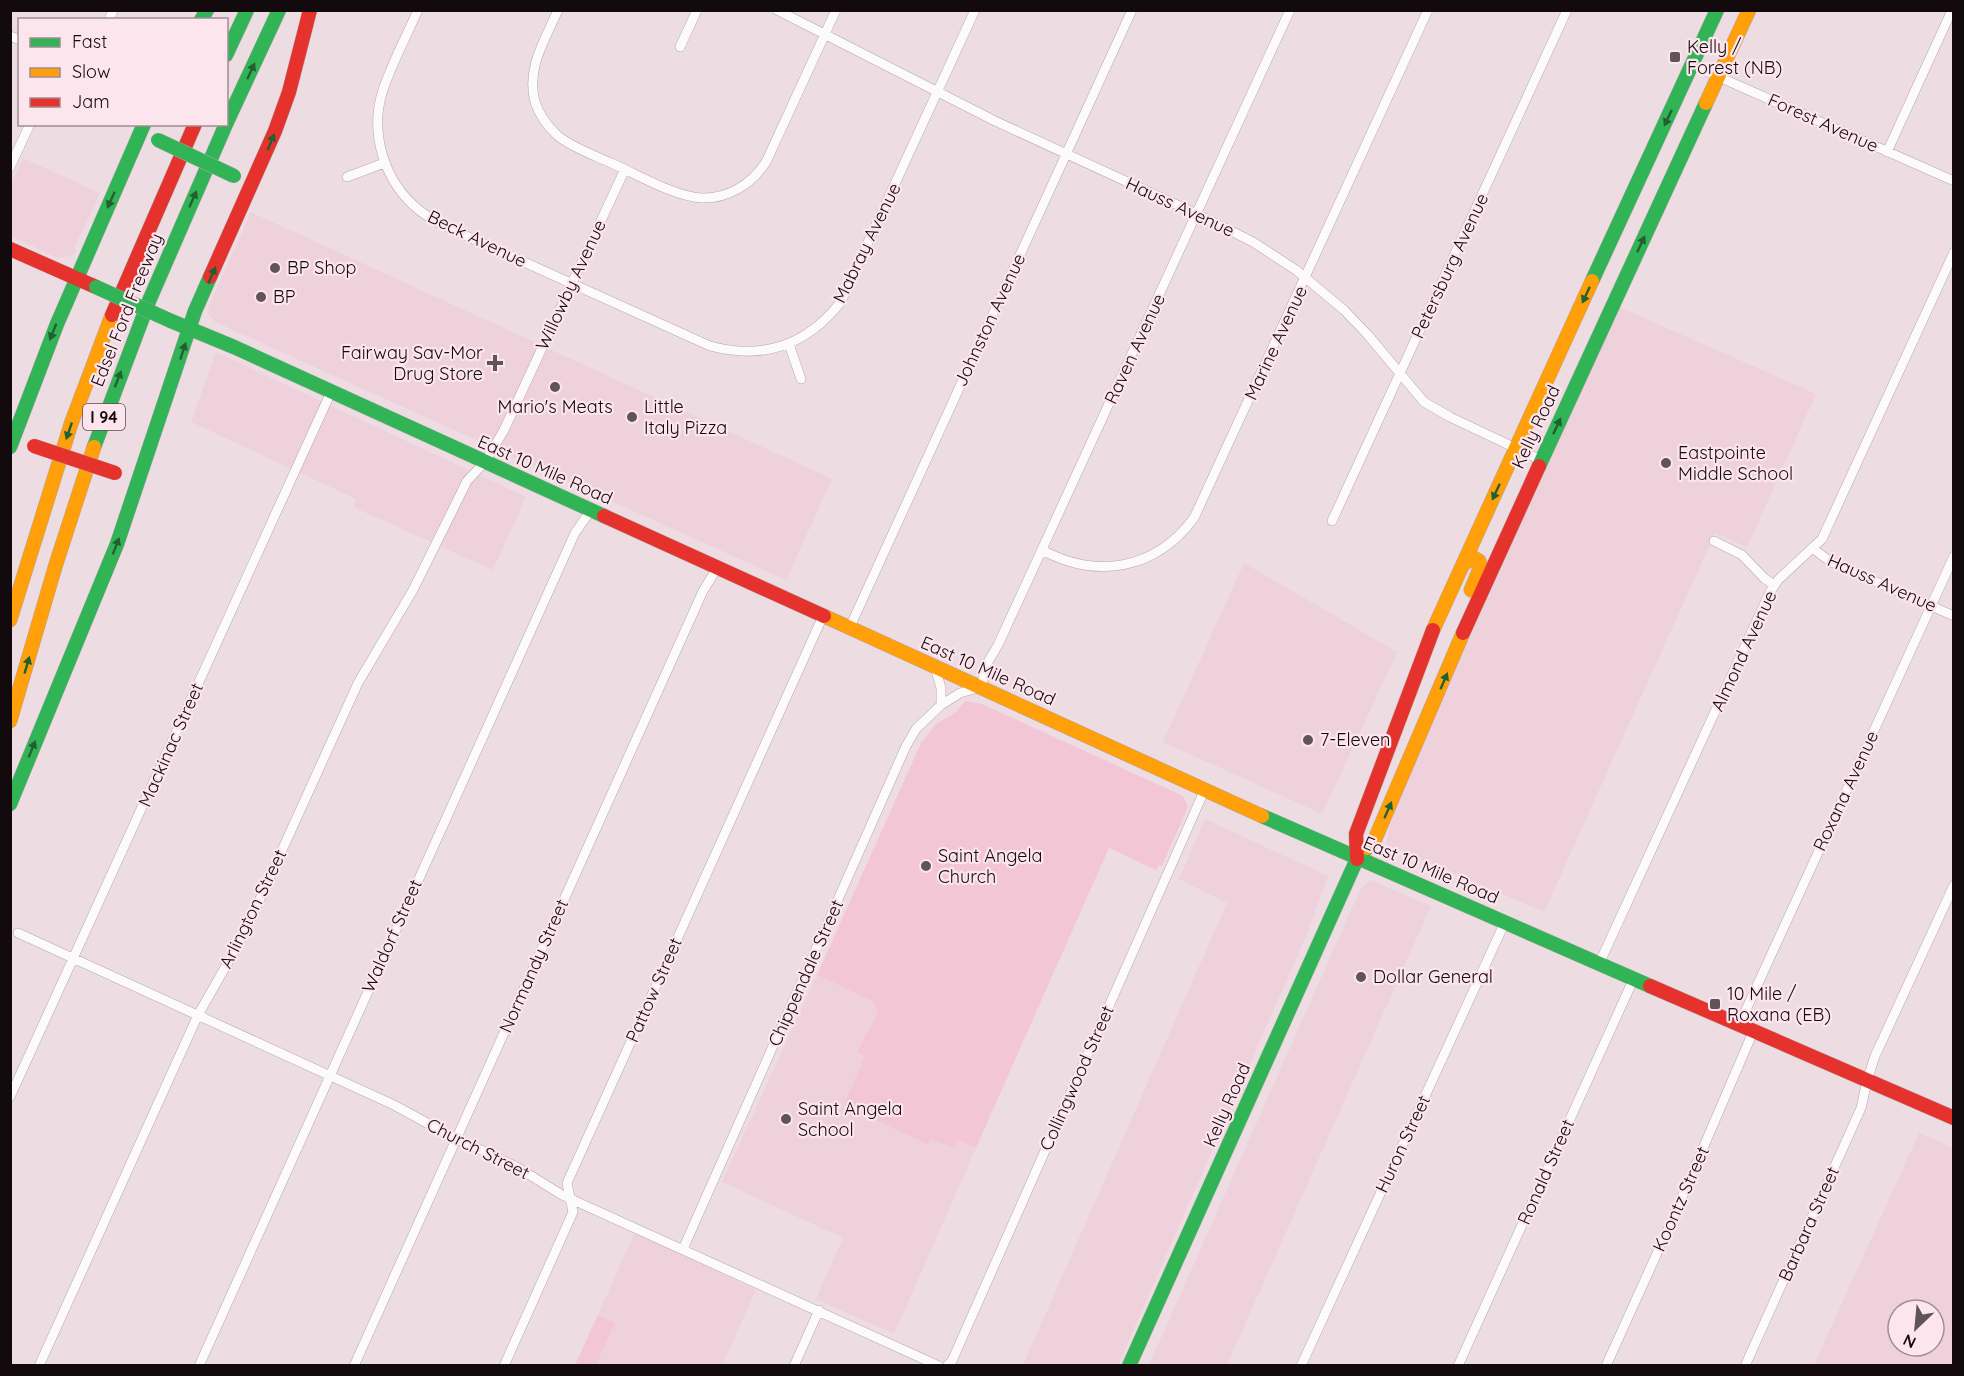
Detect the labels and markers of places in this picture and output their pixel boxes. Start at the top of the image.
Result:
place label: Kelly / Forest (NB) [1687,35,1782,79]
marker: Kelly / Forest (NB) [1668,50,1682,64]
place label: BP Shop [287,256,357,279]
marker: BP Shop [268,261,282,275]
place label: BP [273,285,295,308]
marker: BP [254,290,268,304]
place label: Fairway Sav-Mor Drug Store [341,341,483,385]
marker: Fairway Sav-Mor Drug Store [488,356,502,370]
marker: Mario's Meats [548,380,562,394]
place label: Mario's Meats [497,395,613,418]
place label: Little Italy Pizza [644,395,727,439]
marker: Little Italy Pizza [625,410,639,424]
place label: Eastpointe Middle School [1678,441,1793,485]
marker: Eastpointe Middle School [1659,456,1673,470]
place label: 7-Eleven [1320,728,1391,751]
marker: 7-Eleven [1301,733,1315,747]
place label: Saint Angela Church [938,844,1042,888]
marker: Saint Angela Church [919,859,933,873]
place label: Dollar General [1373,965,1493,988]
marker: Dollar General [1354,970,1368,984]
place label: 10 Mile / Roxana (EB) [1727,982,1831,1026]
marker: 10 Mile / Roxana (EB) [1708,997,1722,1011]
place label: Saint Angela School [798,1097,902,1141]
marker: Saint Angela School [779,1112,793,1126]

